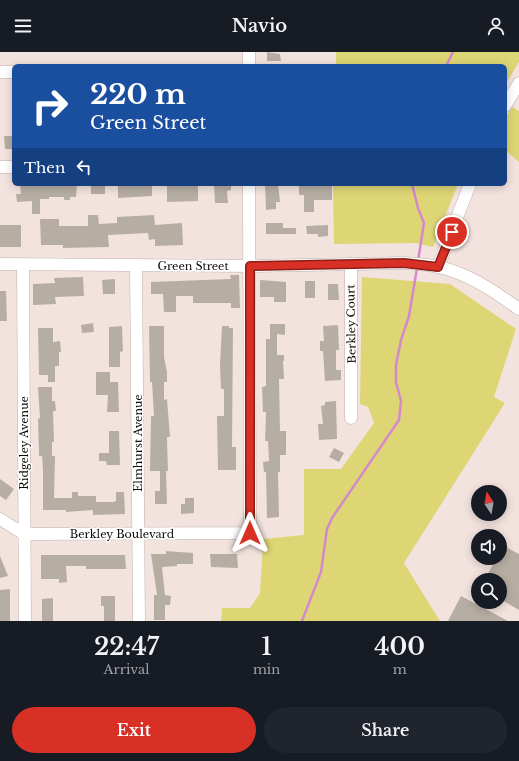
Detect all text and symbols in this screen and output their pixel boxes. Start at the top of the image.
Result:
icon: menu [12,15,34,37]
text: Navio [232,15,287,37]
icon: person [485,15,507,37]
text: 220 m [90,77,186,112]
icon: right [24,80,76,132]
text: Green Street [90,112,206,134]
icon: left [73,156,95,178]
text: Then [24,158,65,177]
pin [435,215,469,249]
icon: arrive [441,221,463,243]
street label: Green Street [157,259,229,273]
street label: Berkley Court [343,283,359,364]
street label: Elmhurst Avenue [131,394,145,492]
street label: Ridgeley Avenue [17,396,31,490]
north arrow [471,485,507,521]
map controls [471,485,507,609]
position arrow [229,512,271,554]
street label: Berkley Boulevard [70,527,175,541]
button: sound [471,529,507,565]
button: search [471,573,507,609]
text: 22:47 [94,632,159,661]
text: 1 [261,632,272,661]
text: 400 [374,632,425,661]
text: Arrival [103,661,149,678]
text: min [253,661,280,678]
text: m [393,661,407,678]
button: Exit [12,707,256,753]
button: Share [264,707,507,753]

